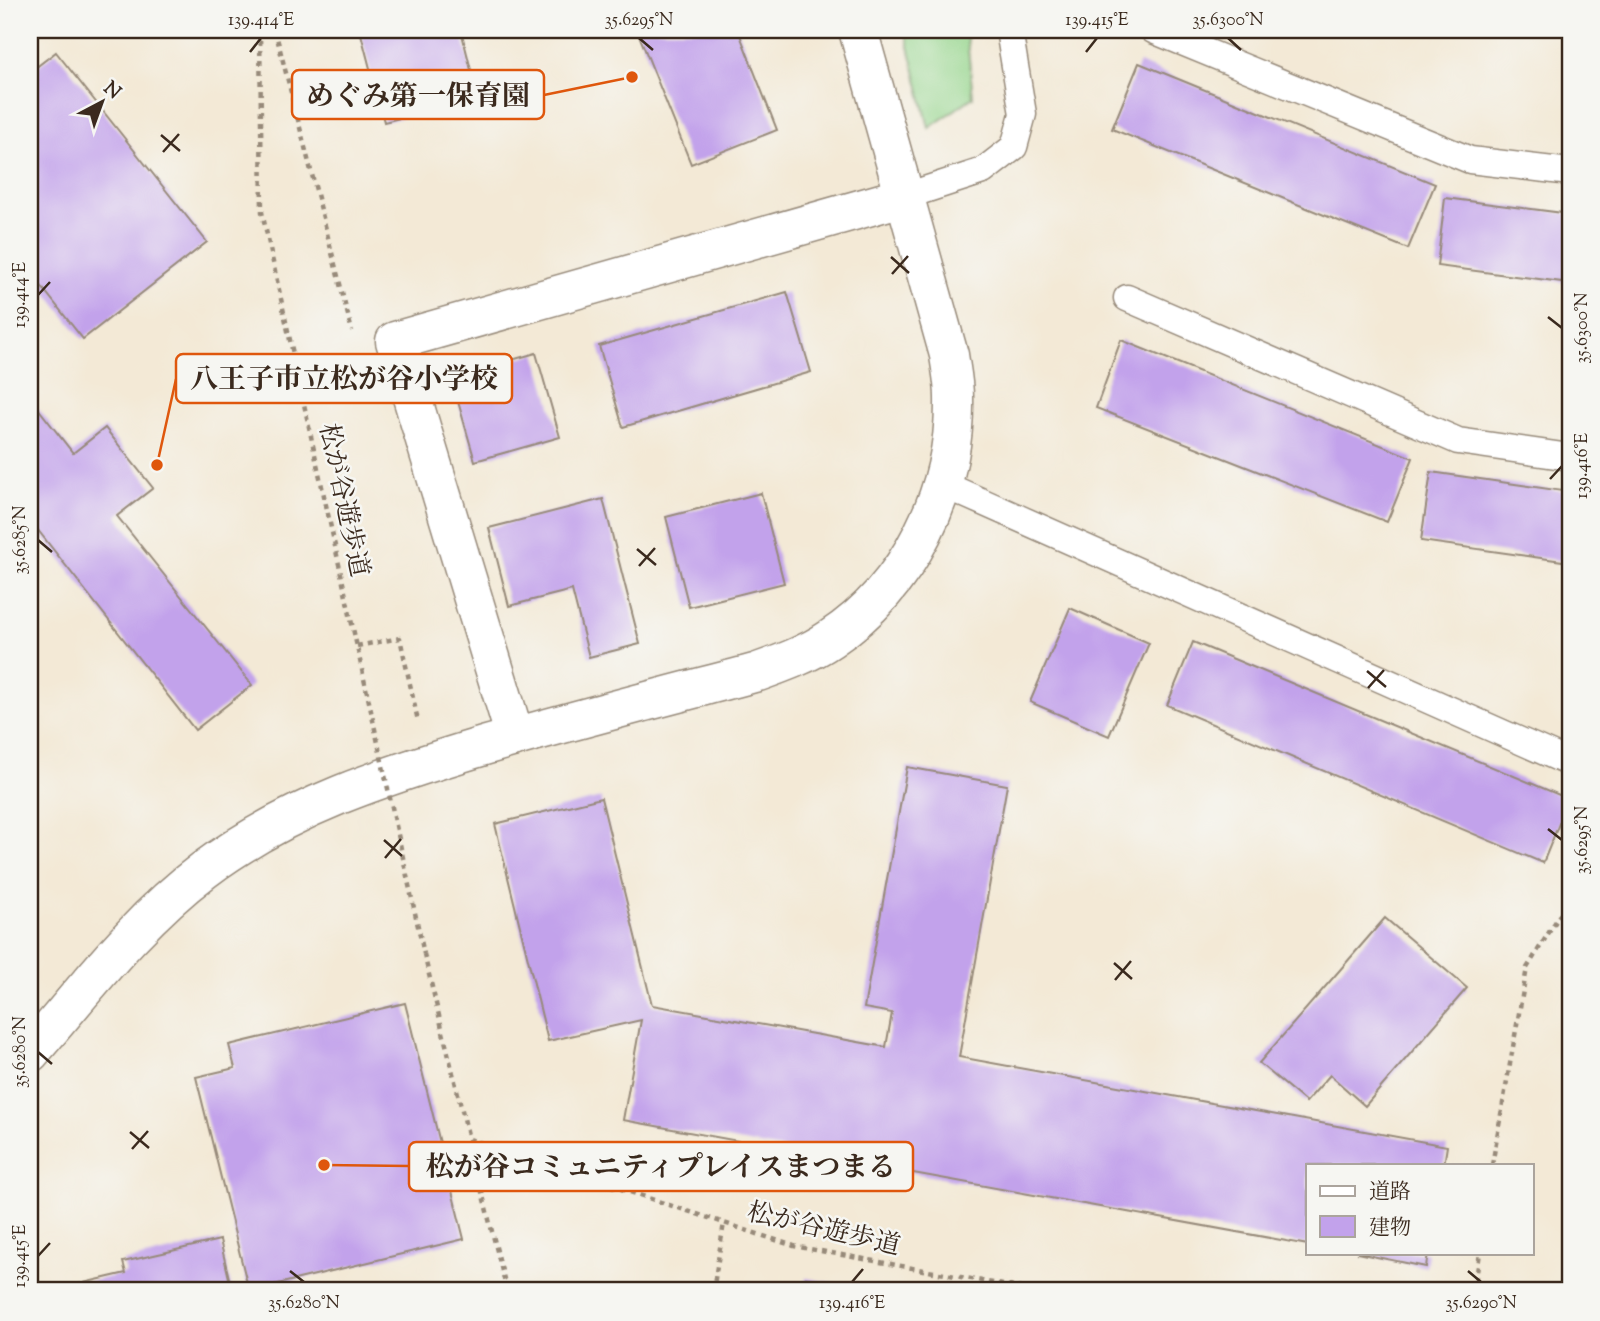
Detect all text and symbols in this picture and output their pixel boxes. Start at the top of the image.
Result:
text: 139.414°E [228,8,294,34]
text: 35.6295°N [605,8,673,34]
text: 139.415°E [1065,8,1129,34]
text: 35.6300°N [1192,8,1264,34]
north arrow [66,66,136,136]
callout: めぐみ第一保育園 [292,70,544,119]
text: N [97,76,126,106]
text: めぐみ第一保育園 [306,78,530,118]
text: 139.414°E [8,262,34,328]
text: 35.6300°N [1570,292,1596,364]
callout: 八王子市立松が谷小学校 [176,354,512,403]
text: 八王子市立松が谷小学校 [190,361,498,401]
street label: 松が谷遊歩道 [308,420,377,581]
text: 139.416°E [1570,433,1596,499]
text: 35.6285°N [8,506,34,574]
text: 35.6295°N [1570,806,1596,874]
text: 35.6280°N [8,1016,34,1088]
callout: 松が谷コミュニティプレイスまつまる [409,1142,913,1191]
text: 松が谷コミュニティプレイスまつまる [426,1149,896,1189]
legend [1306,1164,1534,1254]
text: 道路 [1369,1178,1411,1208]
street label: 松が谷遊歩道 [743,1195,904,1266]
text: 建物 [1369,1214,1411,1244]
text: 139.415°E [8,1224,34,1288]
text: 35.6280°N [268,1291,340,1317]
text: 139.416°E [819,1291,885,1317]
text: 35.6290°N [1445,1291,1517,1317]

